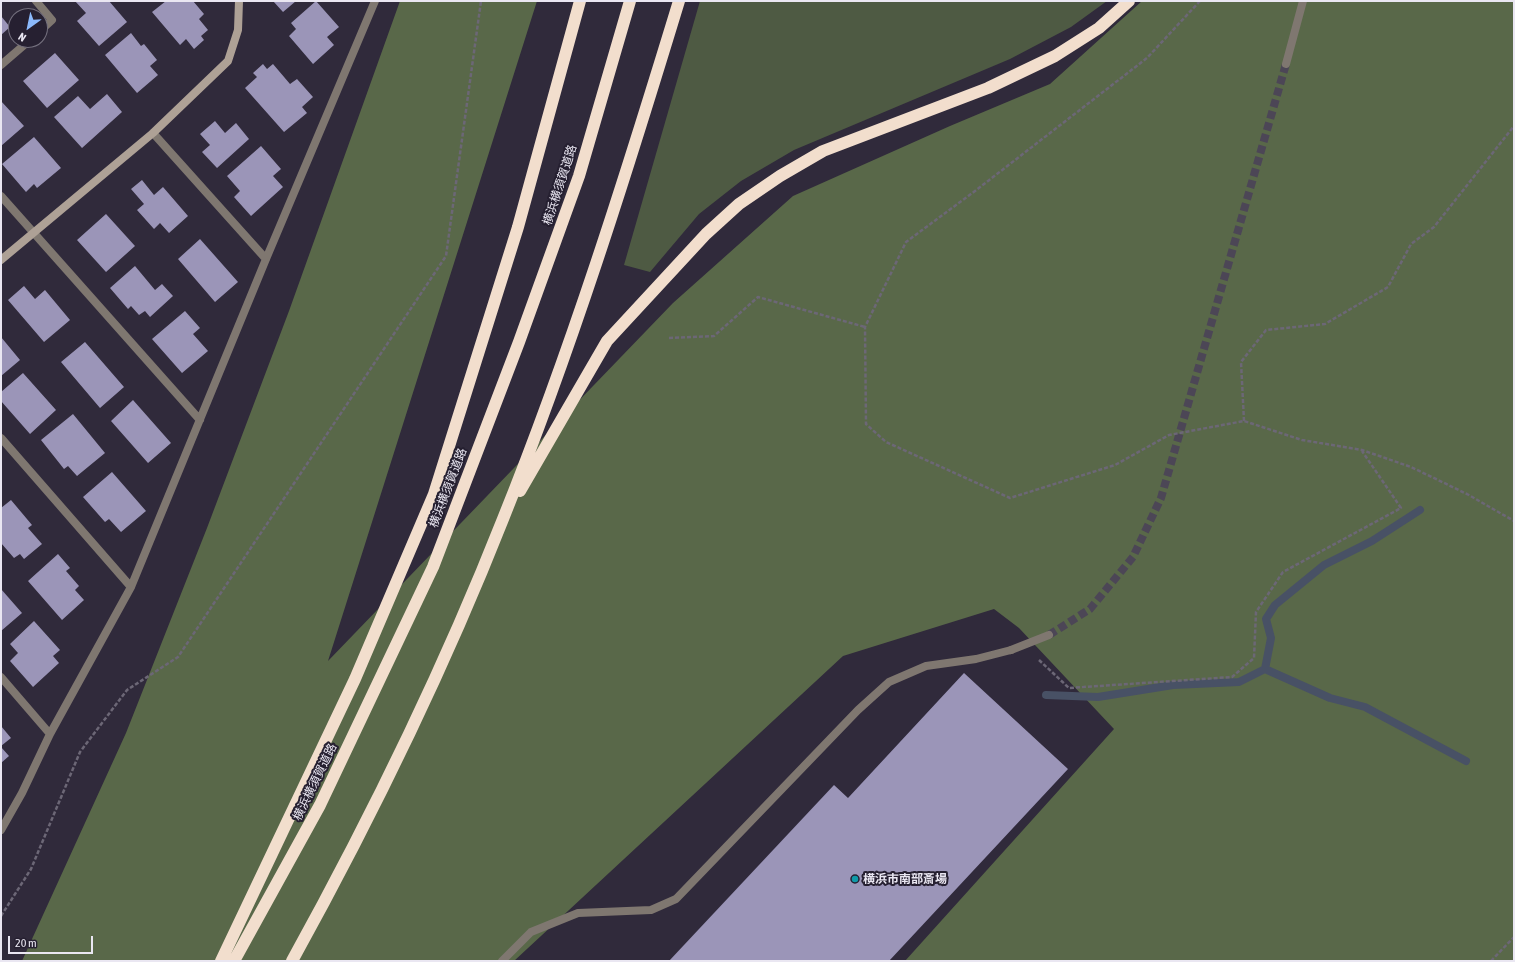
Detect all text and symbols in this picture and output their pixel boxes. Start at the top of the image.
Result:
north arrow [8,8,48,48]
text: N [16,30,28,44]
street label: 横浜横須賀道路 [540,143,580,227]
street label: 横浜横須賀道路 [426,446,470,530]
street label: 横浜横須賀道路 [290,741,340,823]
place label: 横浜市南部斎場 [863,872,947,886]
marker: 横浜市南部斎場 [850,874,860,884]
scale bar [10,928,95,954]
text: 20 m [15,936,37,950]

